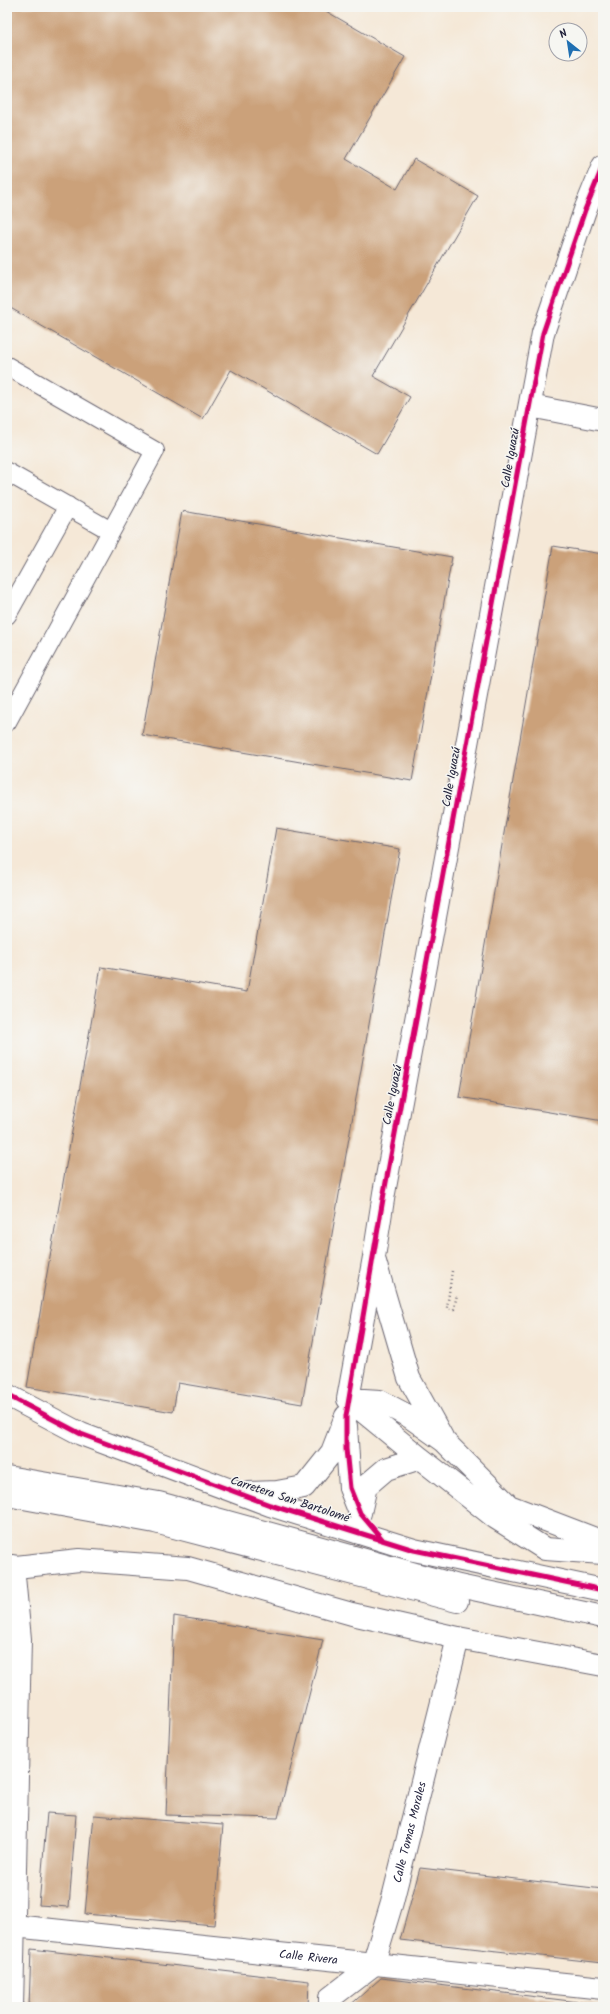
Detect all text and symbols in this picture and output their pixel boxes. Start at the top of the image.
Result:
north arrow [548,22,588,62]
text: N [556,25,571,44]
street label: Calle Iguazú [496,426,525,490]
street label: Calle Iguazú [437,745,466,809]
street label: Calle Iguazú [377,1063,408,1127]
street label: Carretera San Bartolomé [228,1471,353,1528]
street label: Calle Tomas Morales [388,1780,432,1885]
street label: Calle Rivera [278,1945,339,1970]

